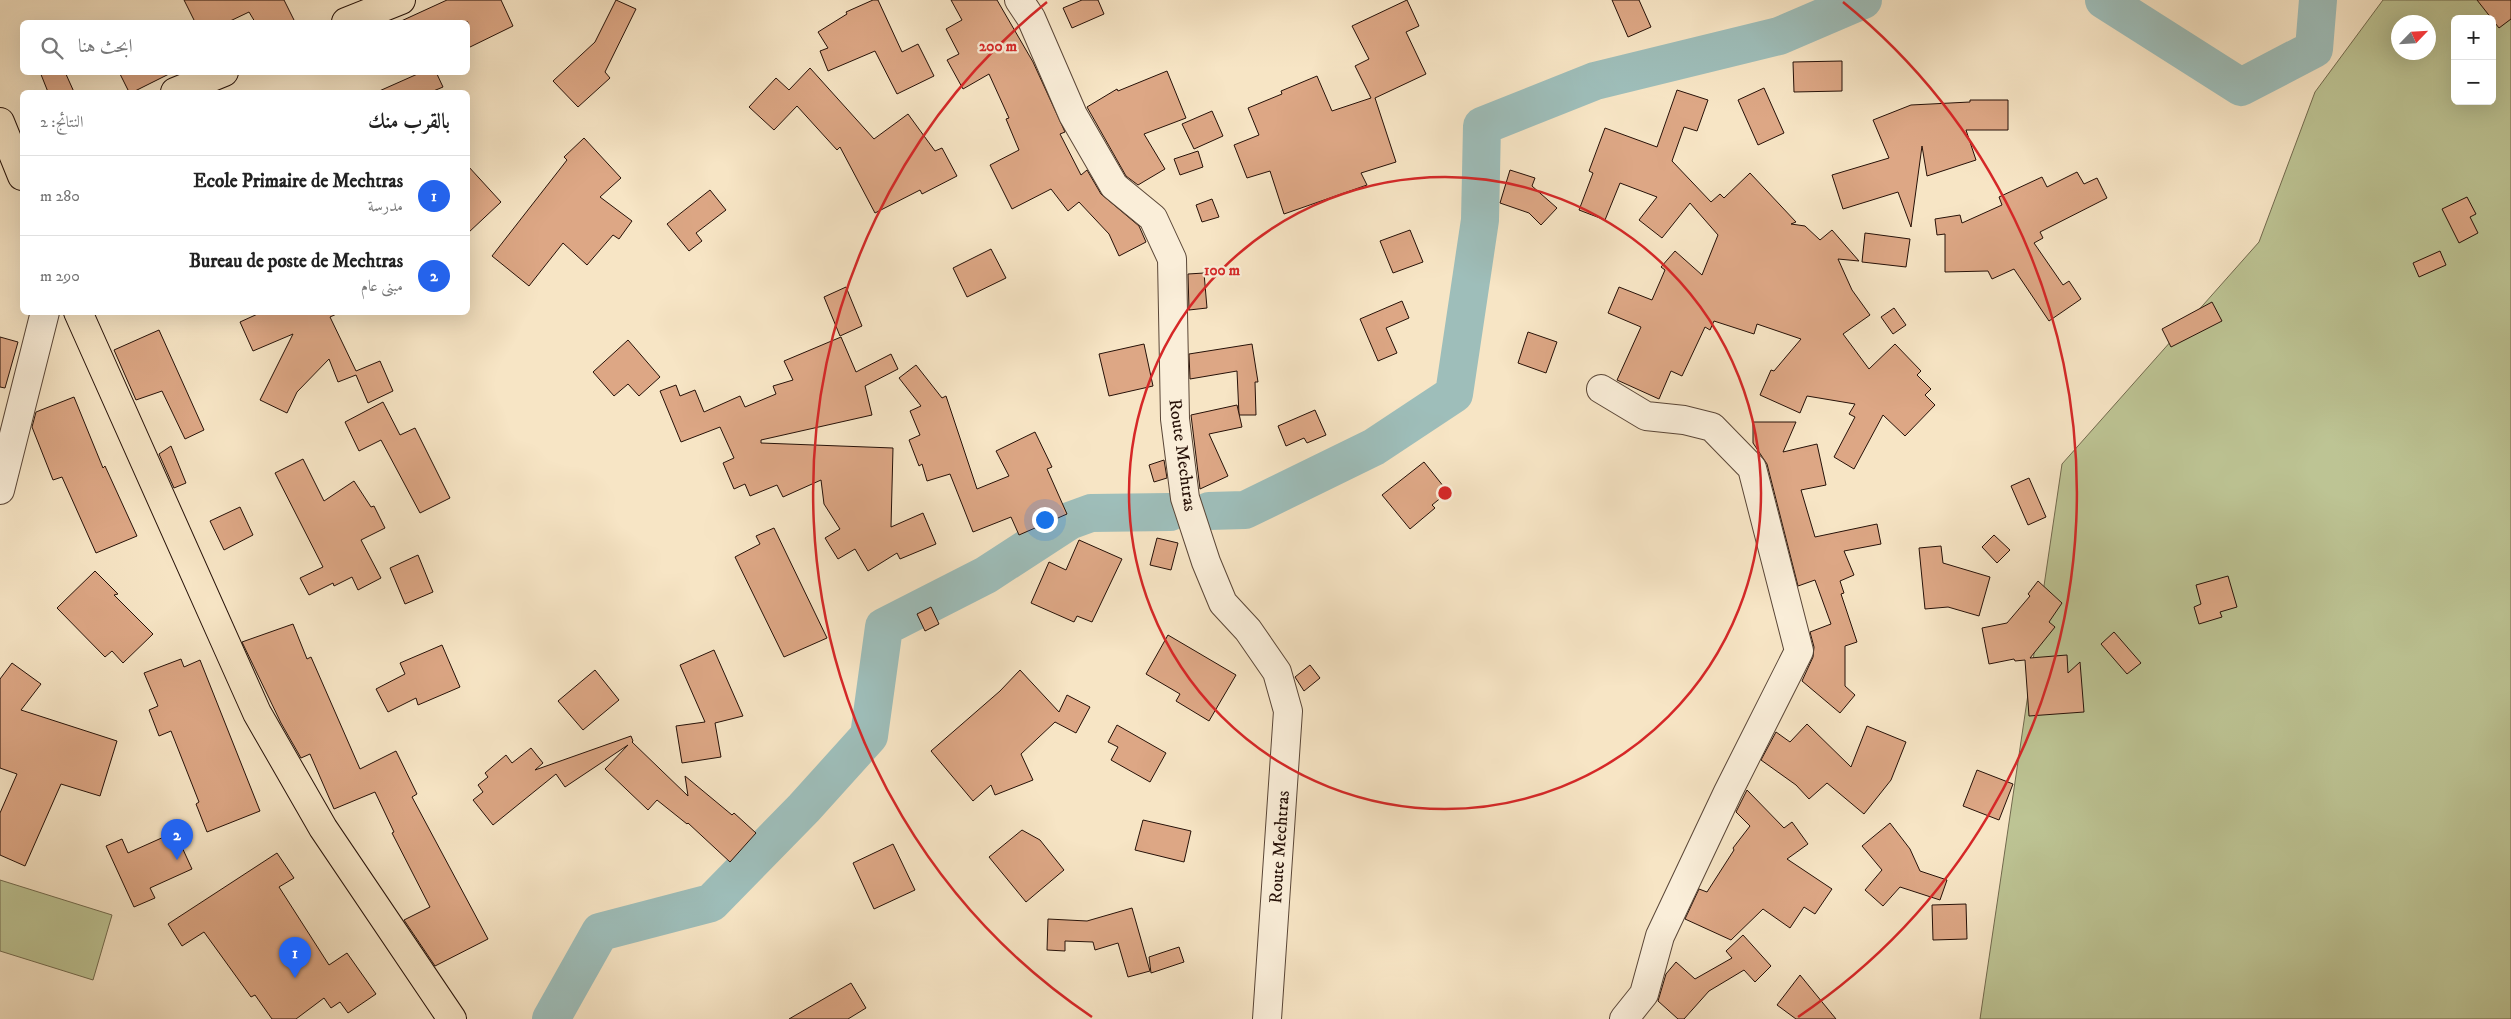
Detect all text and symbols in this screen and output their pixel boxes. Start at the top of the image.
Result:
north arrow [2391,15,2436,60]
map controls [2451,15,2496,105]
button: + [2451,15,2496,60]
search box [20,20,470,75]
icon: search [38,34,66,62]
text: ابحث هنا [78,35,133,58]
text: 200 m [979,37,1018,56]
button: − [2451,60,2496,105]
text: بالقرب منك [368,109,450,135]
text: النتائج: 2 [40,112,84,132]
text: Ecole Primaire de Mechtras [193,170,403,193]
text: 280 m [40,186,80,206]
text: 1 [431,186,437,206]
text: مدرسة [368,196,403,216]
text: Bureau de poste de Mechtras [189,250,403,273]
text: 100 m [1204,261,1241,280]
text: 290 m [40,266,80,286]
text: 2 [430,266,438,286]
text: مبنى عام [361,276,403,296]
street label: Route Mechtras [1163,398,1201,513]
centre of rings [1436,484,1454,502]
your location [1032,507,1058,533]
street label: Route Mechtras [1265,790,1295,904]
pin: 2 [161,819,193,860]
pin: 1 [279,937,311,978]

